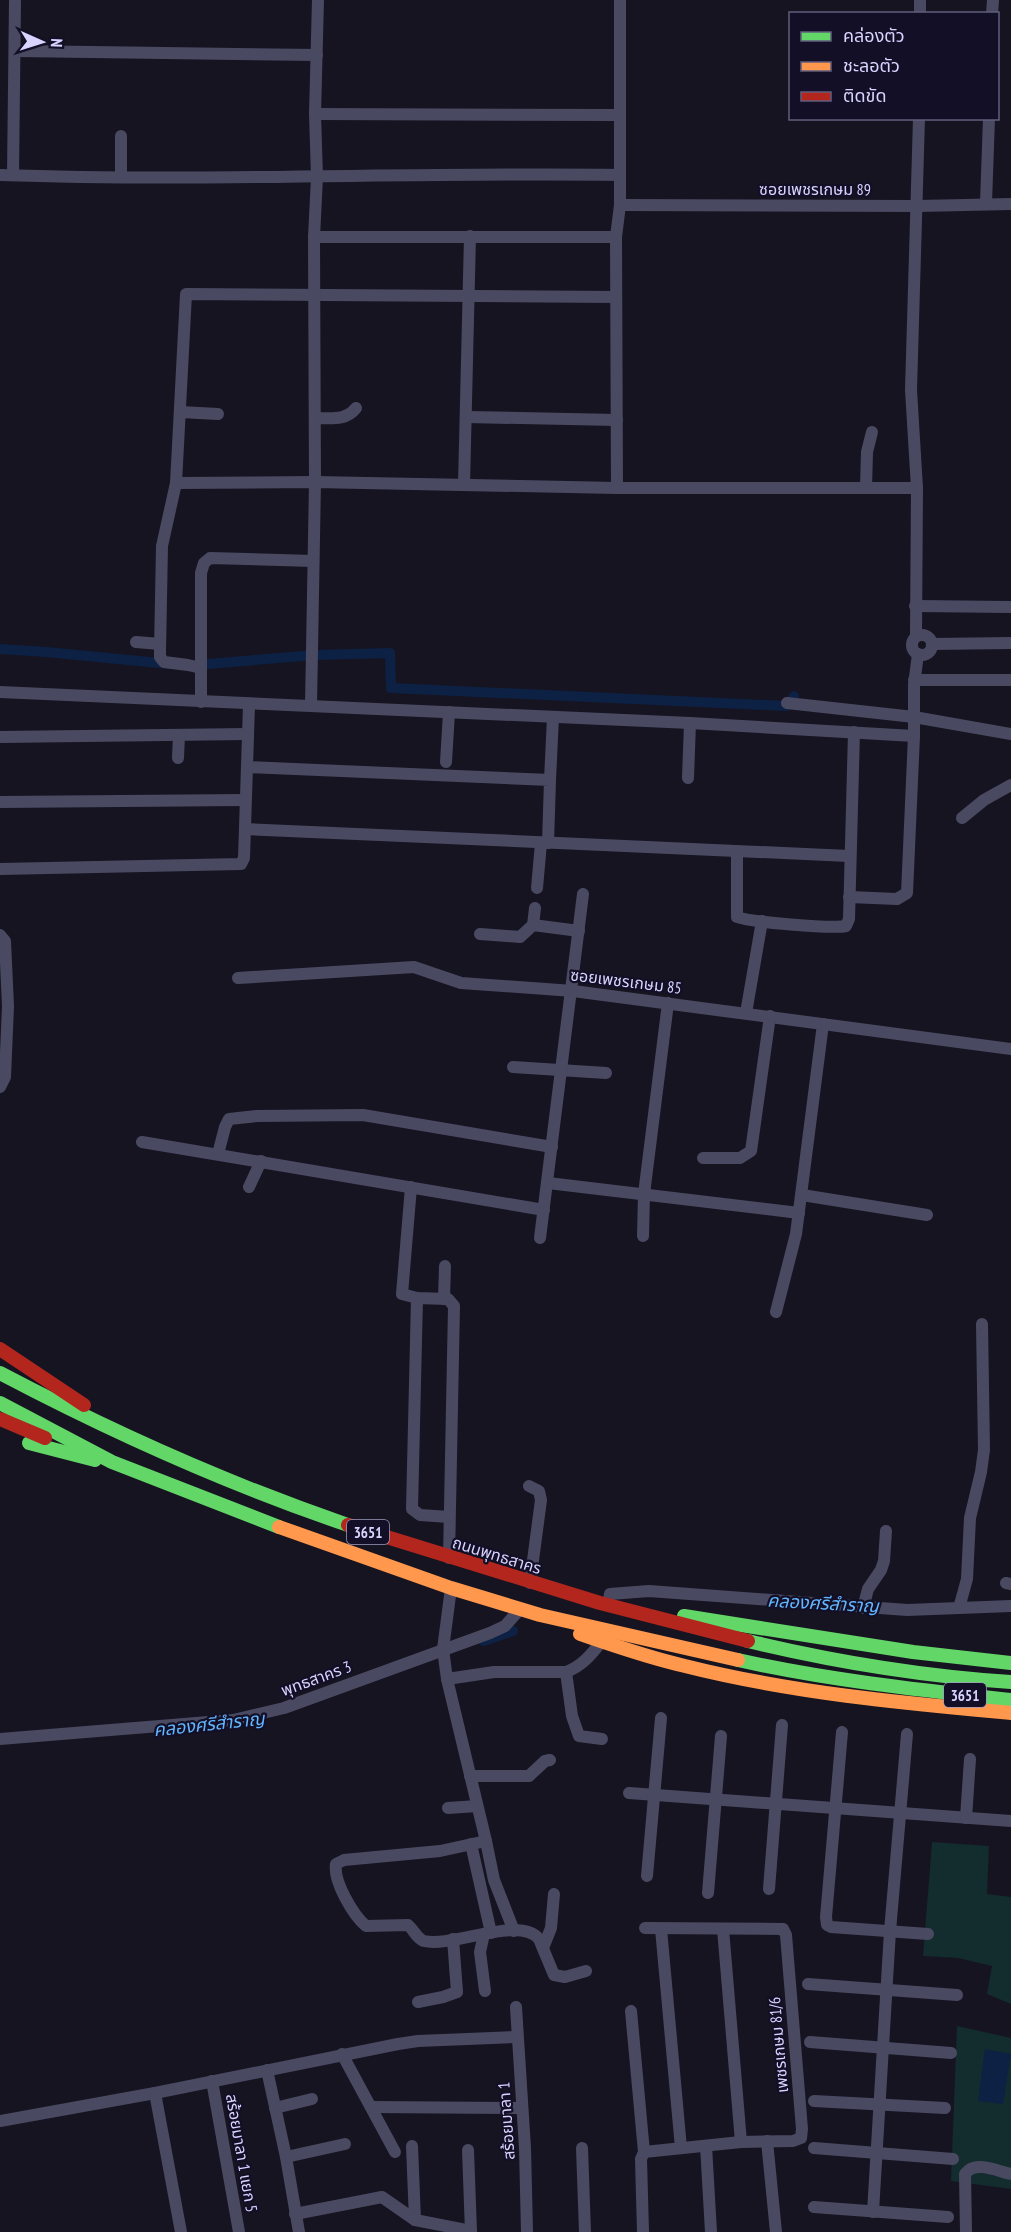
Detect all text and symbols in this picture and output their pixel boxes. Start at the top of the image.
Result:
north arrow [12,12,72,72]
legend [789,12,999,120]
text: คล่องตัว [843,24,905,47]
text: N [47,38,67,48]
text: ชะลอตัว [843,54,900,77]
text: ติดขัด [843,84,886,107]
street label: ซอยเพชรเกษม 89 [759,179,871,199]
street label: ซอยเพชรเกษม 85 [569,964,683,998]
road number: 3651 [347,1520,389,1544]
street label: ถนนพุทธสาคร [450,1532,544,1578]
water label: คลองศรีสำราญ [767,1589,881,1617]
street label: พุทธสาคร 3 [278,1656,354,1700]
road number: 3651 [944,1683,986,1707]
water label: คลองศรีสำราญ [152,1707,267,1741]
street label: เพชรเกษม 81/6 [764,1996,792,2094]
street label: สร้อยมาลา 1 [493,2081,519,2161]
street label: สร้อยมาลา 1 แยก 5 [222,2092,262,2214]

